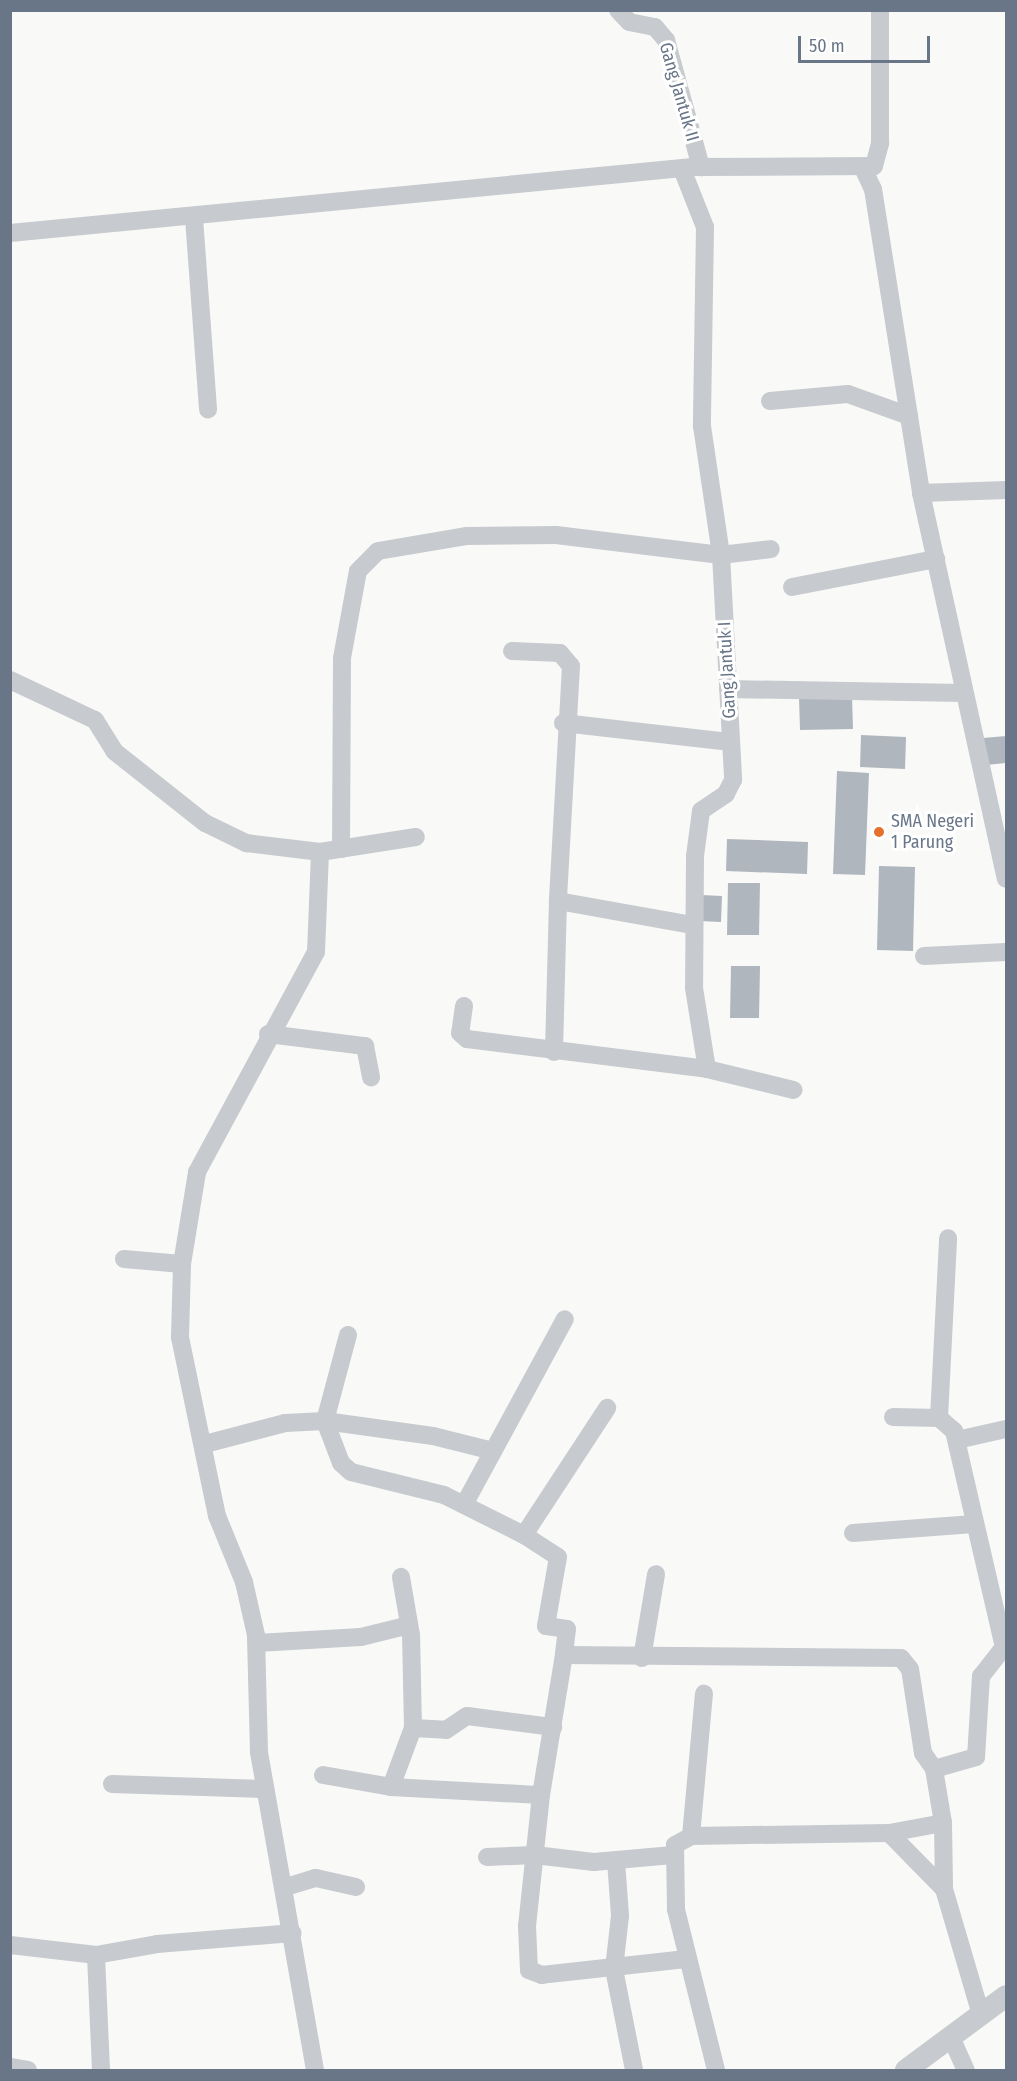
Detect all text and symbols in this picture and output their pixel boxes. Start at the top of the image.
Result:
scale bar [801,24,933,62]
text: 50 m [809,35,845,57]
street label: Gang Jantuk II [655,40,703,144]
street label: Gang Jantuk I [714,621,740,719]
place label: SMA Negeri 1 Parung [891,811,974,854]
marker: SMA Negeri 1 Parung [872,825,886,839]

